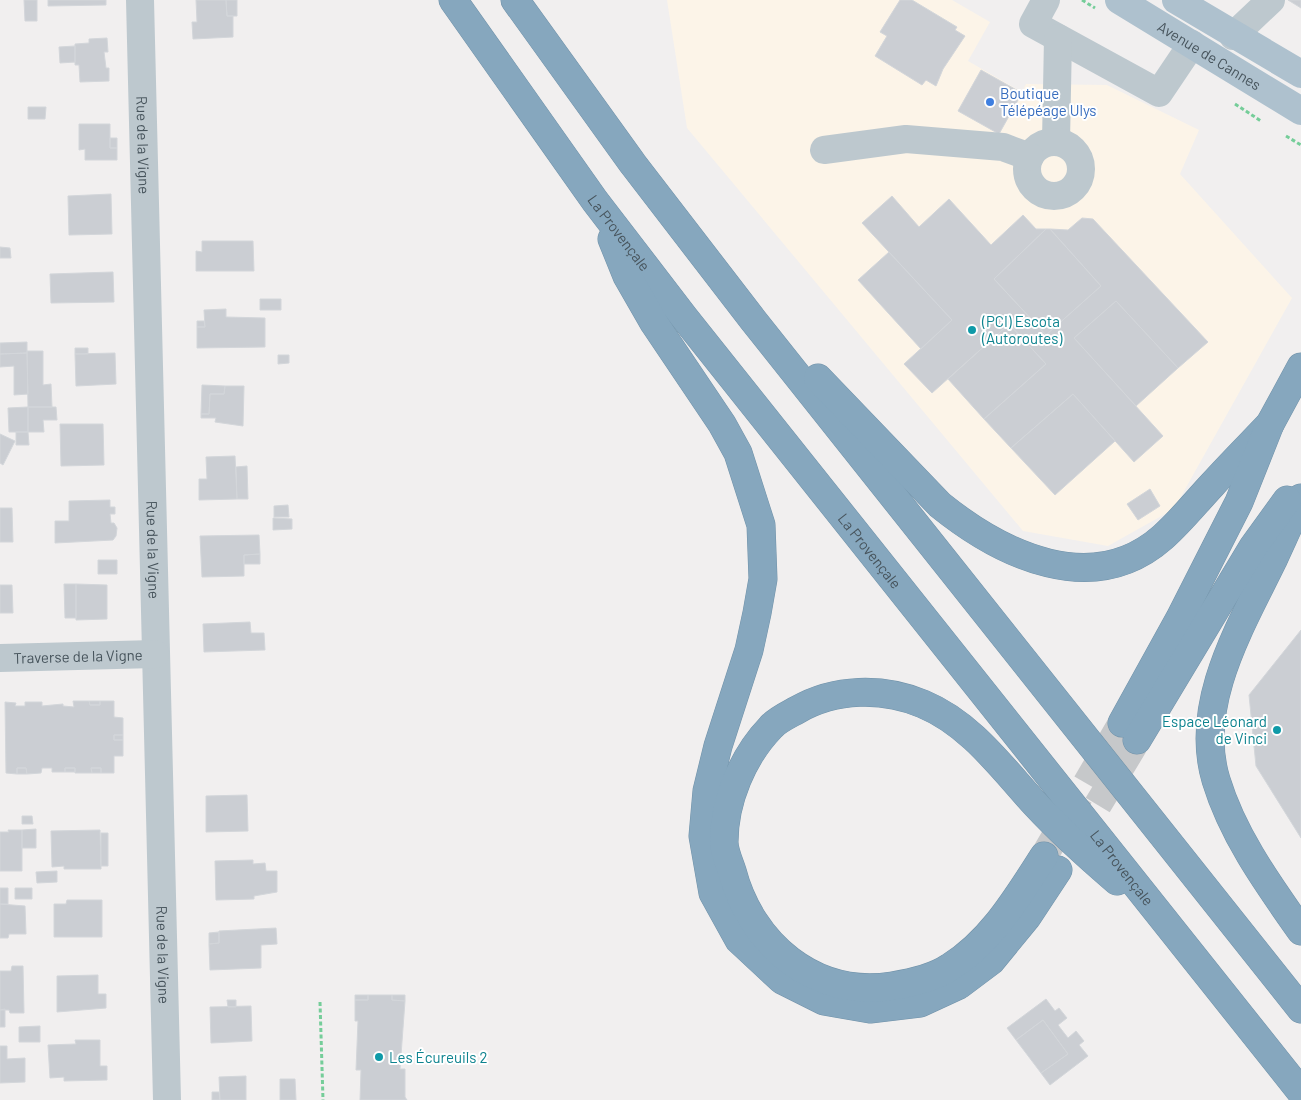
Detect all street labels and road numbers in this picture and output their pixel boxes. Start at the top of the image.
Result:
street label: Avenue de Cannes [1155,17,1264,94]
street label: Rue de la Vigne [133,96,154,194]
street label: La Provençale [584,191,654,274]
street label: Rue de la Vigne [143,500,164,599]
street label: La Provençale [835,509,905,592]
street label: Traverse de la Vigne [13,645,143,667]
street label: La Provençale [1087,826,1158,909]
street label: Rue de la Vigne [153,905,174,1004]

